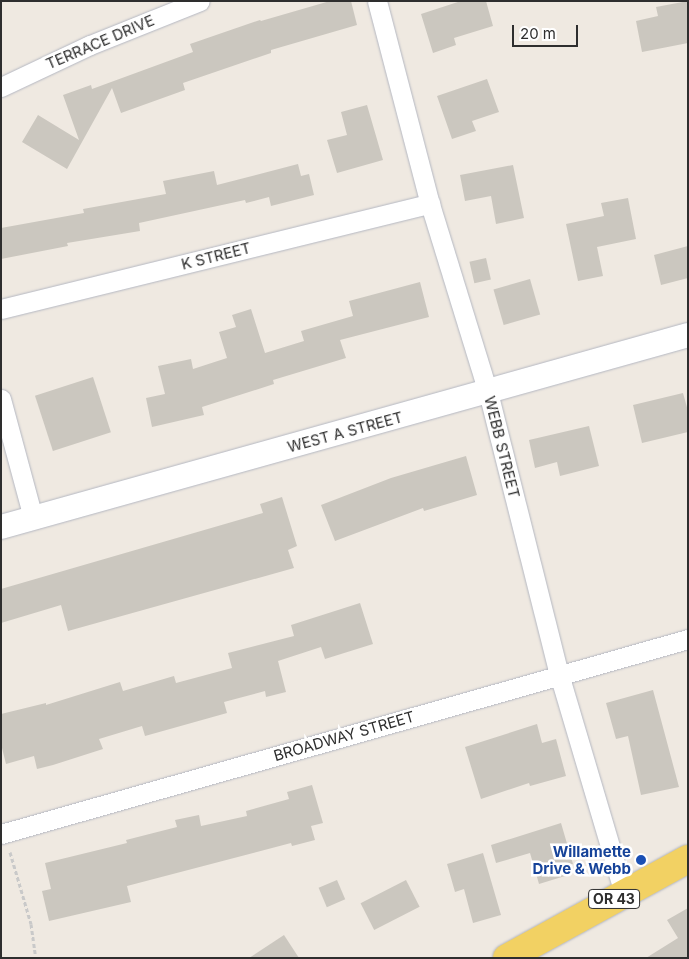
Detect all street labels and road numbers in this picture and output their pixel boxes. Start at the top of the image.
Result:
street label: TERRACE DRIVE [43,11,157,73]
street label: K STREET [179,239,253,273]
street label: WEBB STREET [481,394,523,500]
street label: WEST A STREET [285,408,405,456]
street label: BROADWAY STREET [271,707,417,765]
road number: OR 43 [588,888,640,911]

